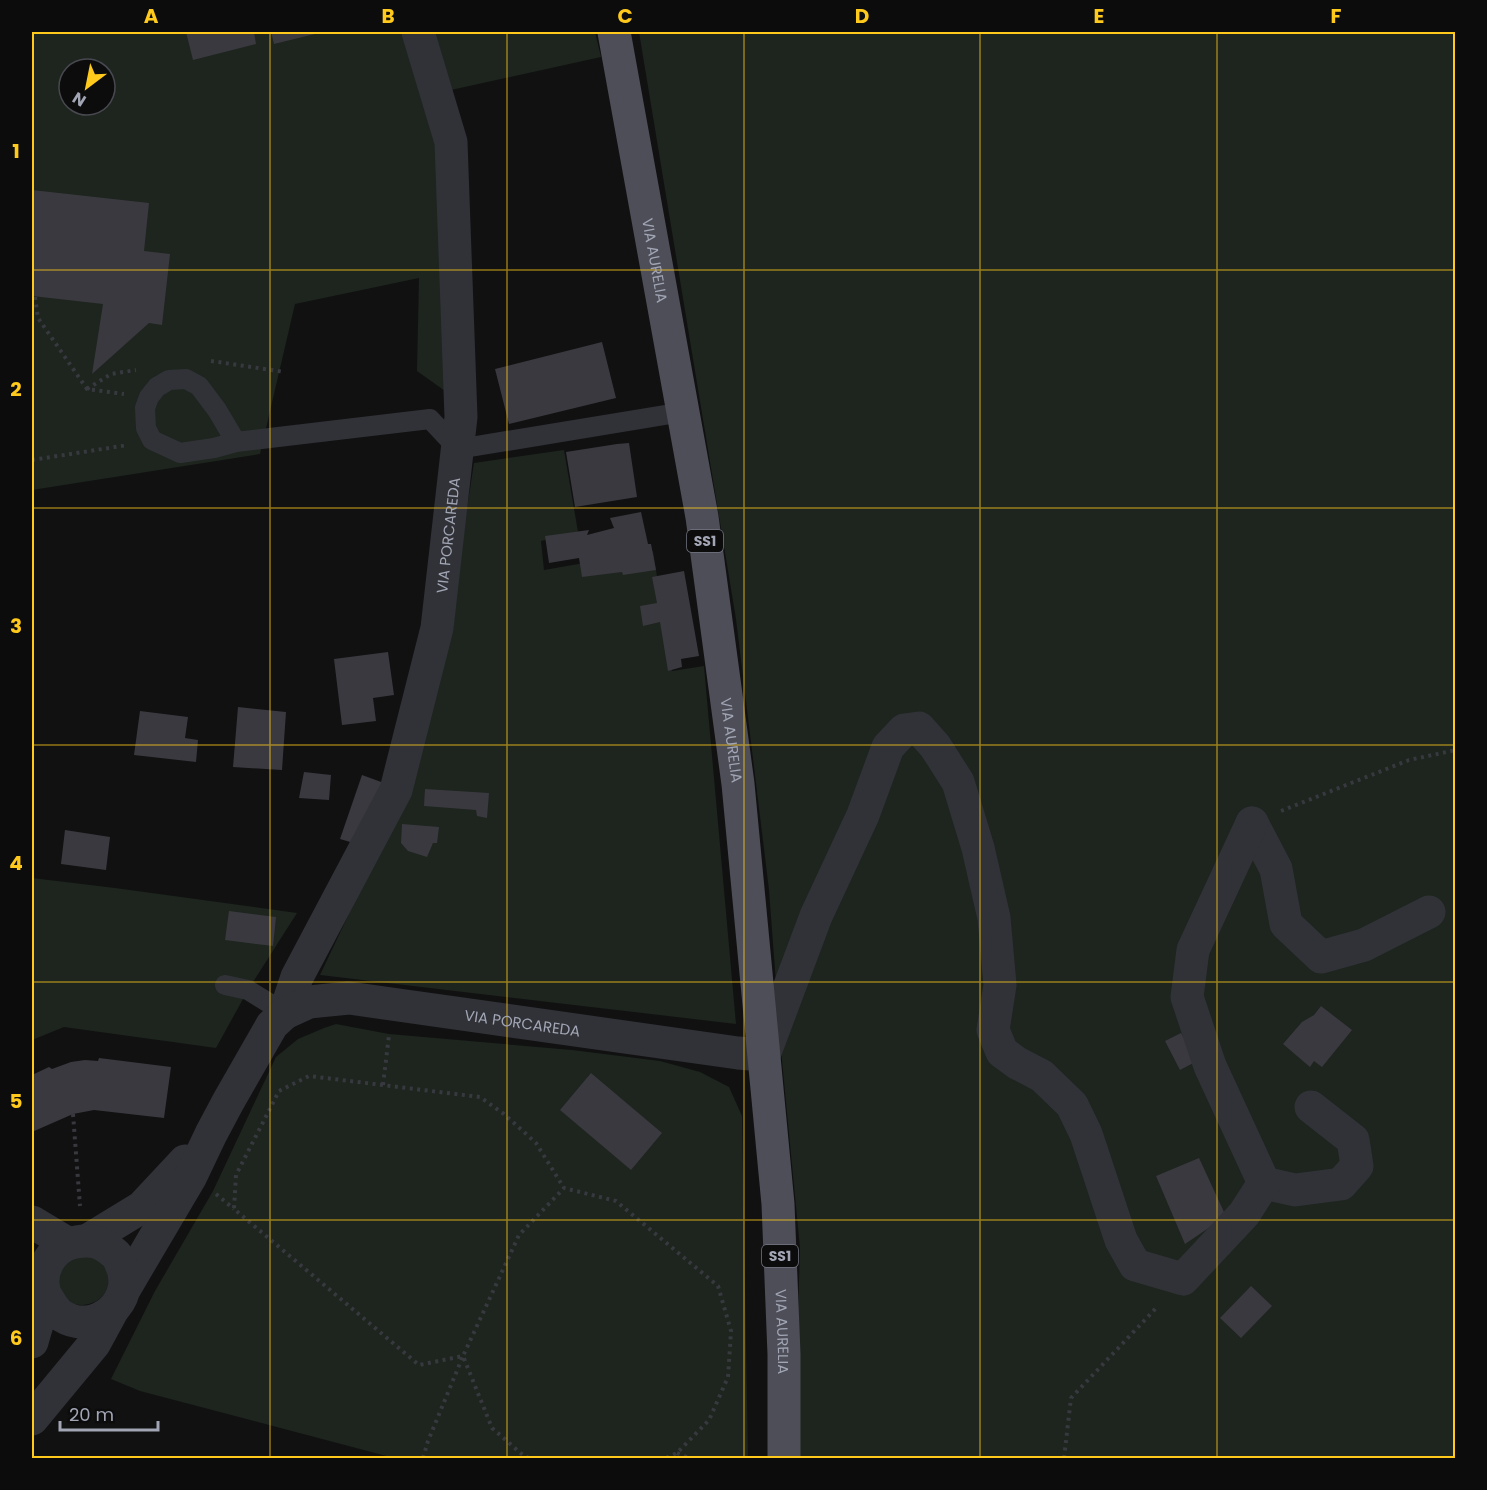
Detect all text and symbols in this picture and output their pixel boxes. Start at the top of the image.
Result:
text: A [144,2,159,30]
text: B [381,2,395,30]
text: C [617,2,633,30]
text: D [855,2,869,30]
text: E [1094,2,1104,30]
text: F [1331,2,1342,30]
north arrow [57,57,117,117]
text: N [68,86,91,112]
text: 1 [12,137,20,165]
street label: VIA AURELIA [637,216,673,304]
text: 2 [10,375,22,403]
street label: VIA PORCAREDA [431,476,465,594]
road number: SS1 [687,530,723,552]
text: 3 [10,612,22,640]
street label: VIA AURELIA [716,696,748,784]
text: 4 [9,849,23,877]
street label: VIA PORCAREDA [463,1004,582,1041]
text: 5 [10,1087,23,1115]
road number: SS1 [762,1245,798,1267]
street label: VIA AURELIA [771,1289,795,1374]
text: 6 [10,1324,22,1352]
scale bar [60,1394,158,1432]
text: 20 m [69,1402,114,1427]

